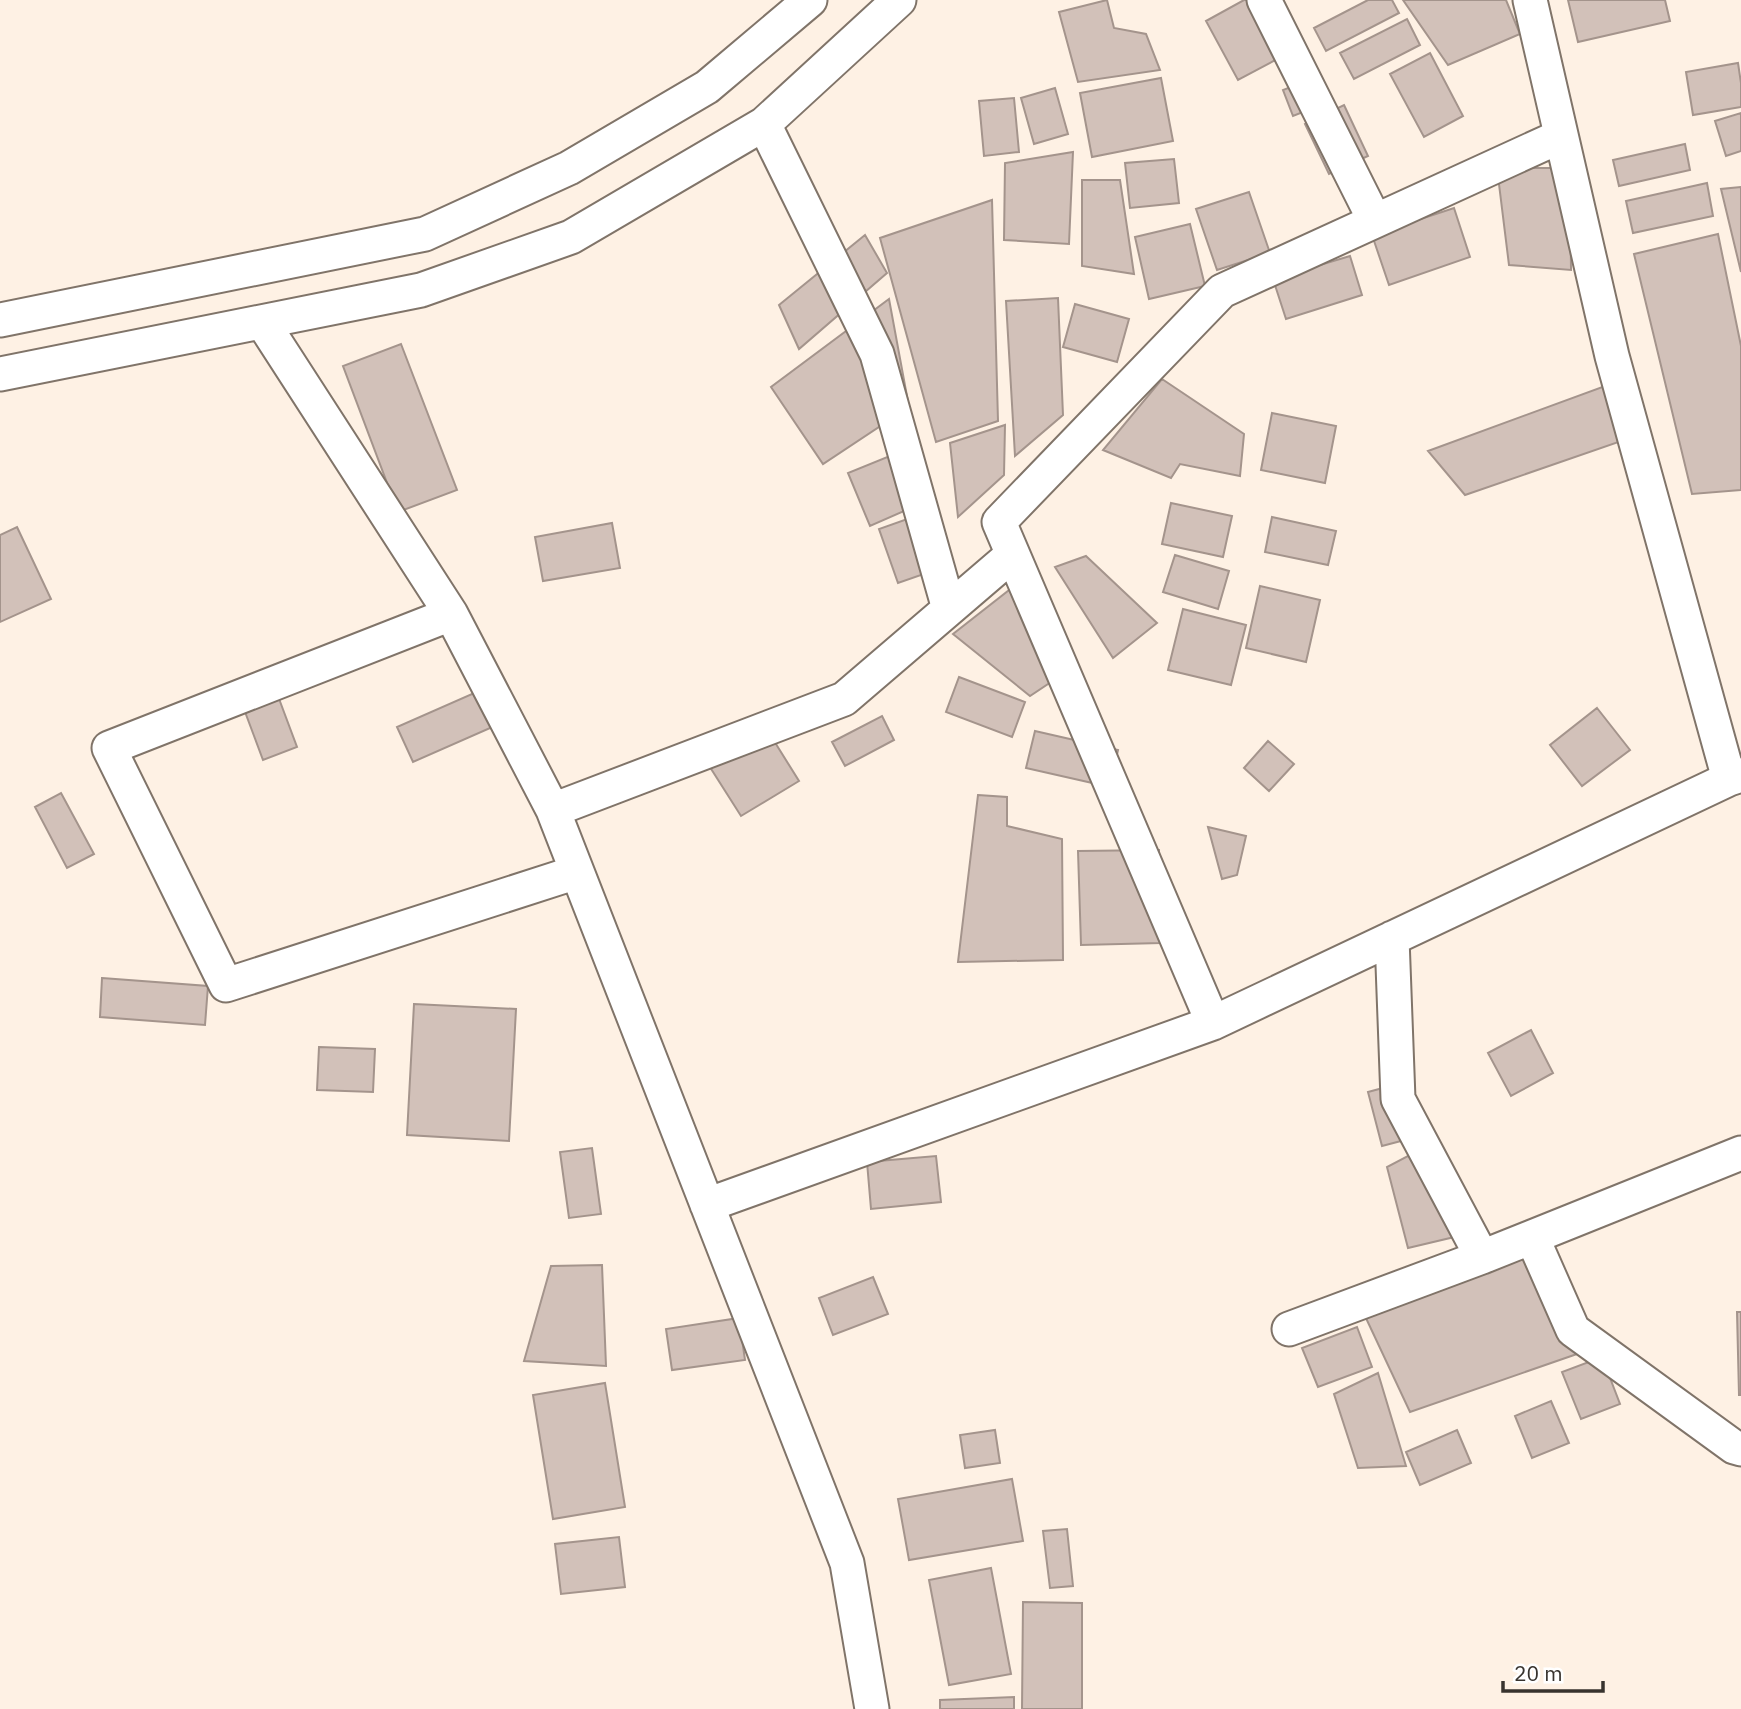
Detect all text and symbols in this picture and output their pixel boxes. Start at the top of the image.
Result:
scale bar [1503,1650,1603,1694]
text: 20 m [1514,1659,1563,1687]

